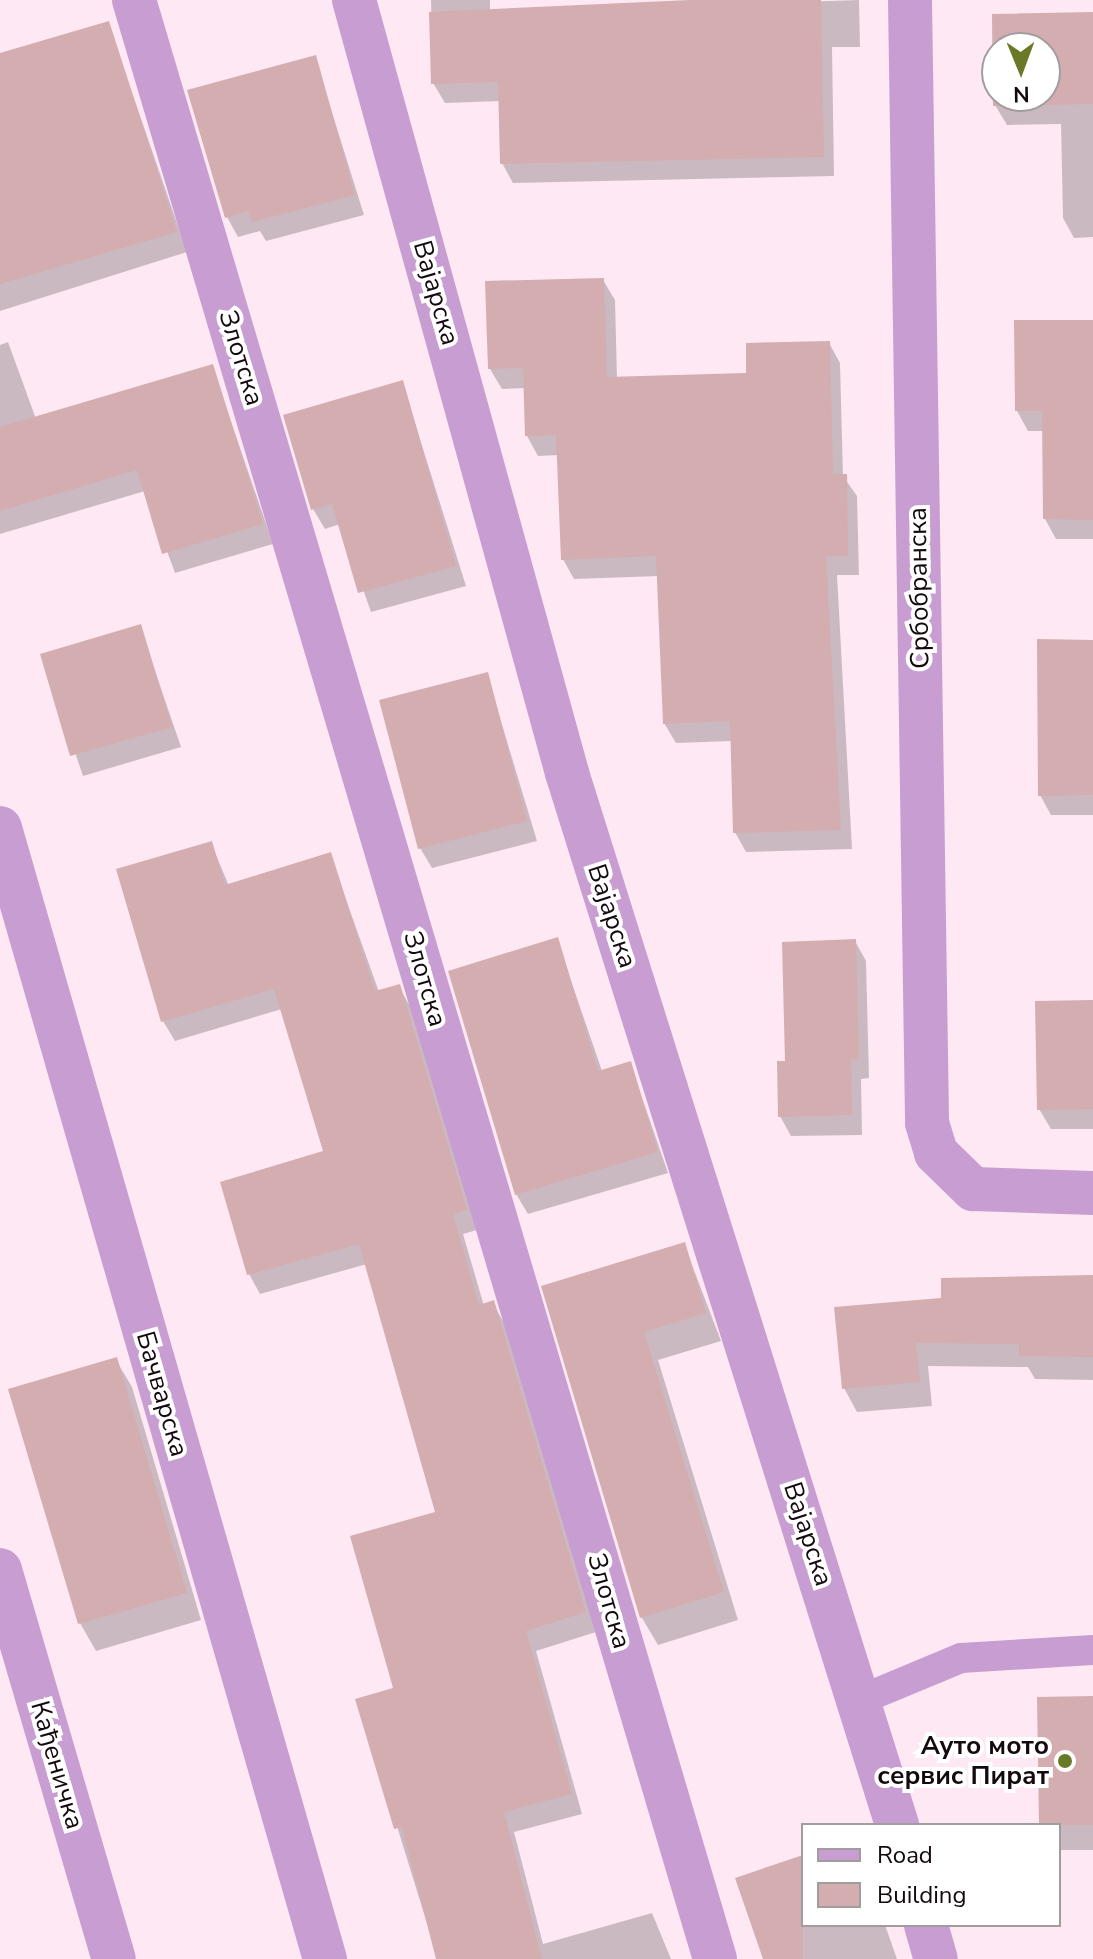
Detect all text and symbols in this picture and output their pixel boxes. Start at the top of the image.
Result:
north arrow [981,32,1061,112]
text: N [1013,79,1030,109]
street label: Вајарска [406,237,466,349]
street label: Злотска [212,307,270,409]
street label: Србобранска [902,507,936,669]
street label: Вајарска [581,860,643,972]
street label: Злотска [397,928,453,1030]
street label: Бачварска [129,1328,195,1460]
street label: Вајарска [777,1478,839,1590]
street label: Злотска [581,1550,637,1652]
street label: Кађеничка [24,1697,90,1833]
place label: Ауто мото сервис Пират [877,1730,1049,1792]
marker: Ауто мото сервис Пират [1056,1752,1074,1770]
legend [801,1823,1061,1927]
text: Road [877,1839,933,1871]
text: Building [877,1879,967,1911]

